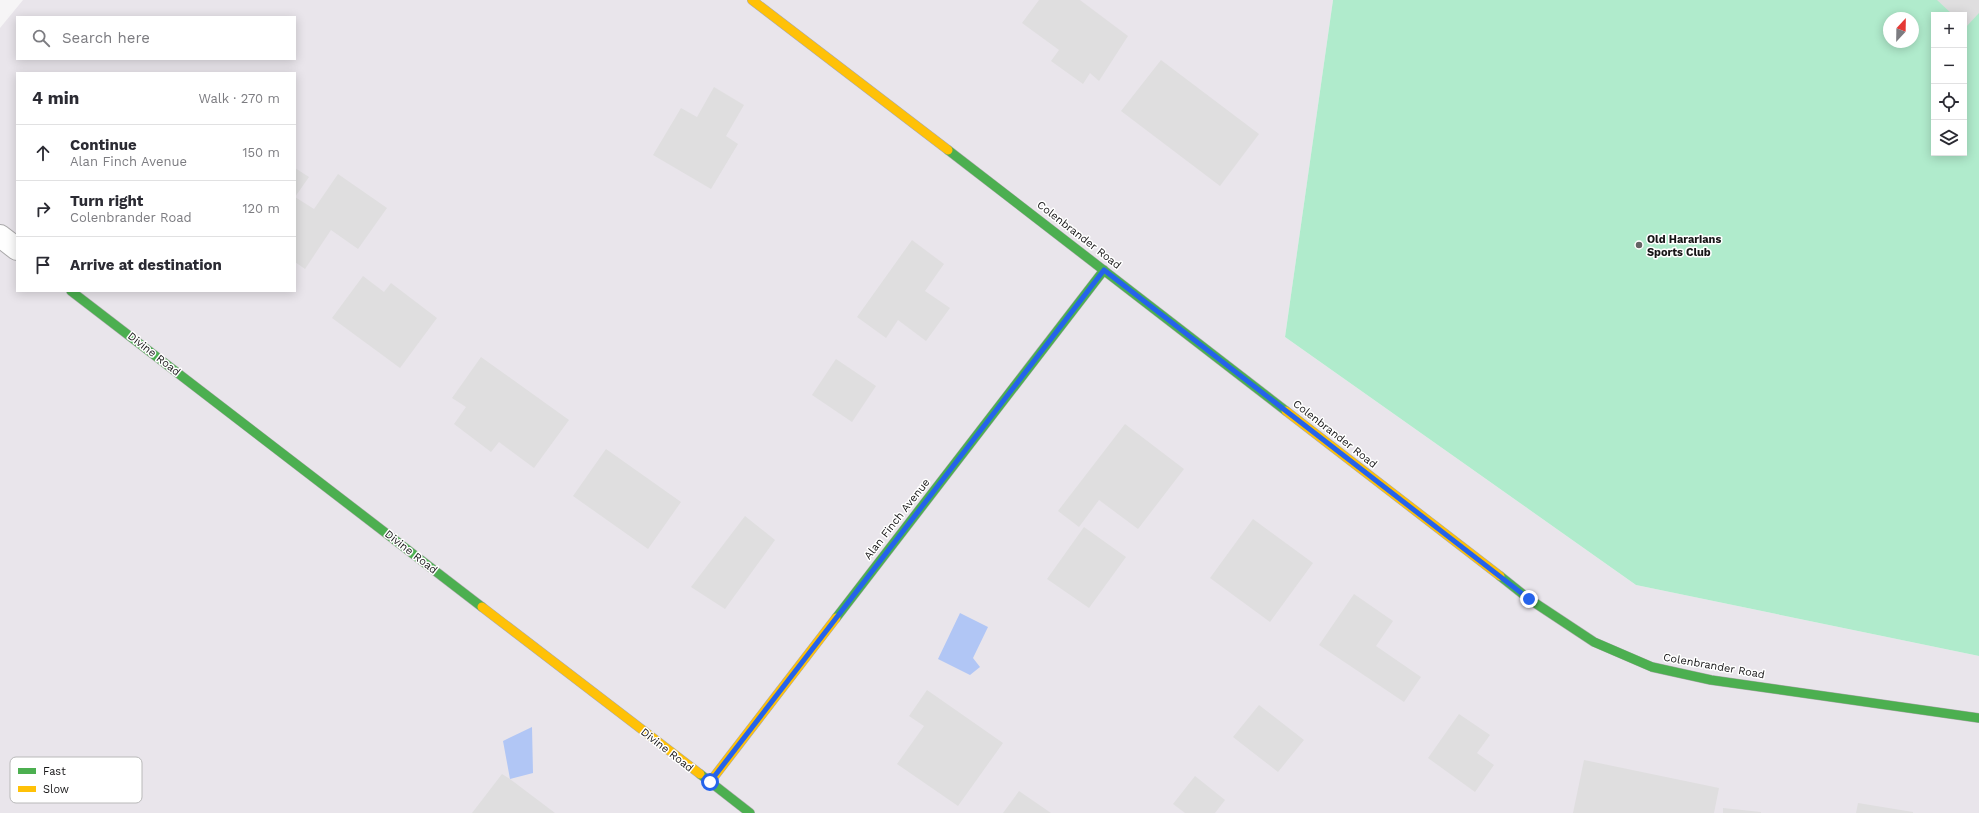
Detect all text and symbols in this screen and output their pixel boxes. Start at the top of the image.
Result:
north arrow [1883,12,1919,48]
map controls [1931,12,1967,156]
button: + [1931,12,1967,48]
search box [16,16,296,60]
icon: search [30,27,52,49]
text: Search here [62,29,150,47]
button: − [1931,48,1967,84]
button: locate [1931,84,1967,120]
text: 4 min [32,88,79,108]
text: Walk · 270 m [199,91,280,106]
button: layers [1931,120,1967,156]
text: Continue [70,136,137,154]
icon: ahead [32,142,54,164]
text: 150 m [242,145,280,160]
text: Alan Finch Avenue [70,154,187,169]
text: Turn right [70,192,143,210]
icon: right [32,198,54,220]
street label: Colenbrander Road [1034,198,1124,272]
text: 120 m [242,201,280,216]
text: Colenbrander Road [70,210,192,225]
place label: Old Hararians Sports Club [1647,233,1721,259]
marker: Old Hararians Sports Club [1634,240,1644,250]
icon: arrive [32,254,54,276]
text: Arrive at destination [70,256,222,274]
street label: Divine Road [125,329,183,379]
street label: Colenbrander Road [1290,397,1380,471]
street label: Alan Finch Avenue [861,476,933,562]
street label: Divine Road [382,527,440,577]
route end [1520,590,1538,608]
street label: Colenbrander Road [1662,651,1766,681]
street label: Divine Road [638,725,696,775]
legend [10,757,142,803]
text: Fast [43,765,66,778]
route start [701,773,719,791]
text: Slow [43,783,69,796]

